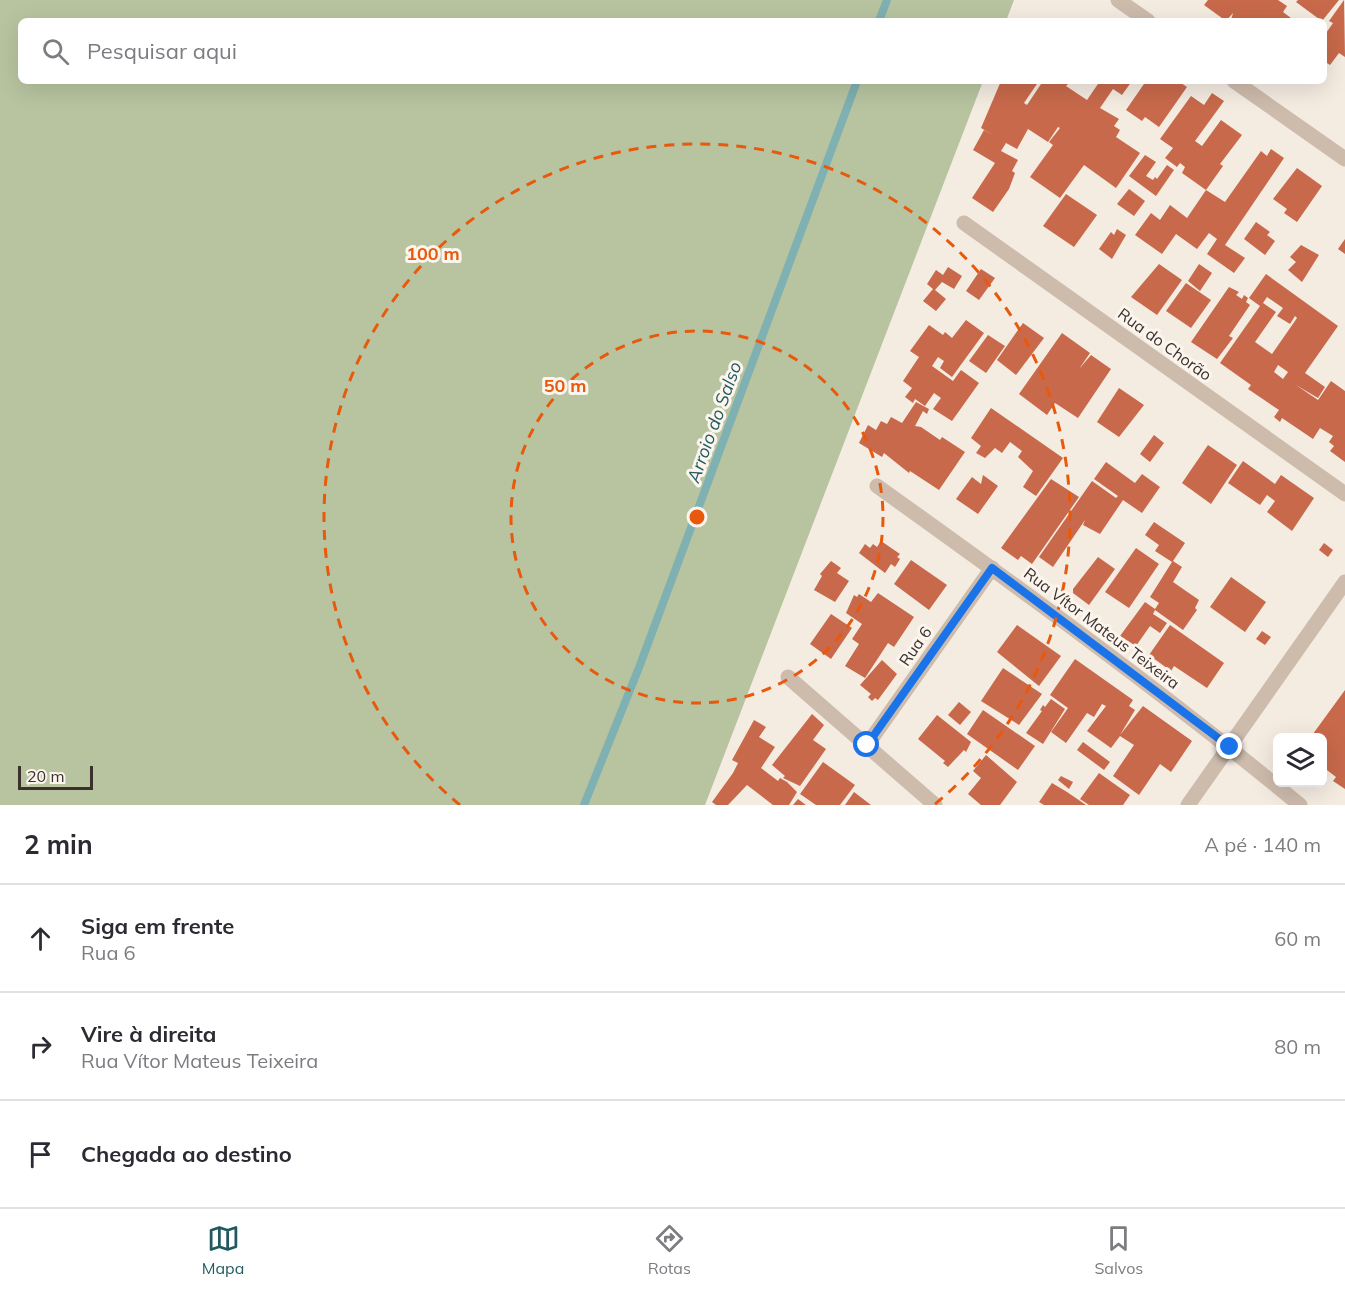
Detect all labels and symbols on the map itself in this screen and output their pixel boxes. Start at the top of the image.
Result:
text: 100 m [406,242,460,265]
street label: Rua do Chorão [1114,303,1216,385]
water label: Arroio do Salso [681,358,747,487]
text: 50 m [544,374,586,397]
centre of rings [687,507,707,527]
street label: Rua Vítor Mateus Teixeira [1020,563,1184,693]
street label: Rua 6 [894,622,936,670]
route start [853,731,879,757]
route end [1216,733,1242,759]
scale bar [18,763,93,790]

